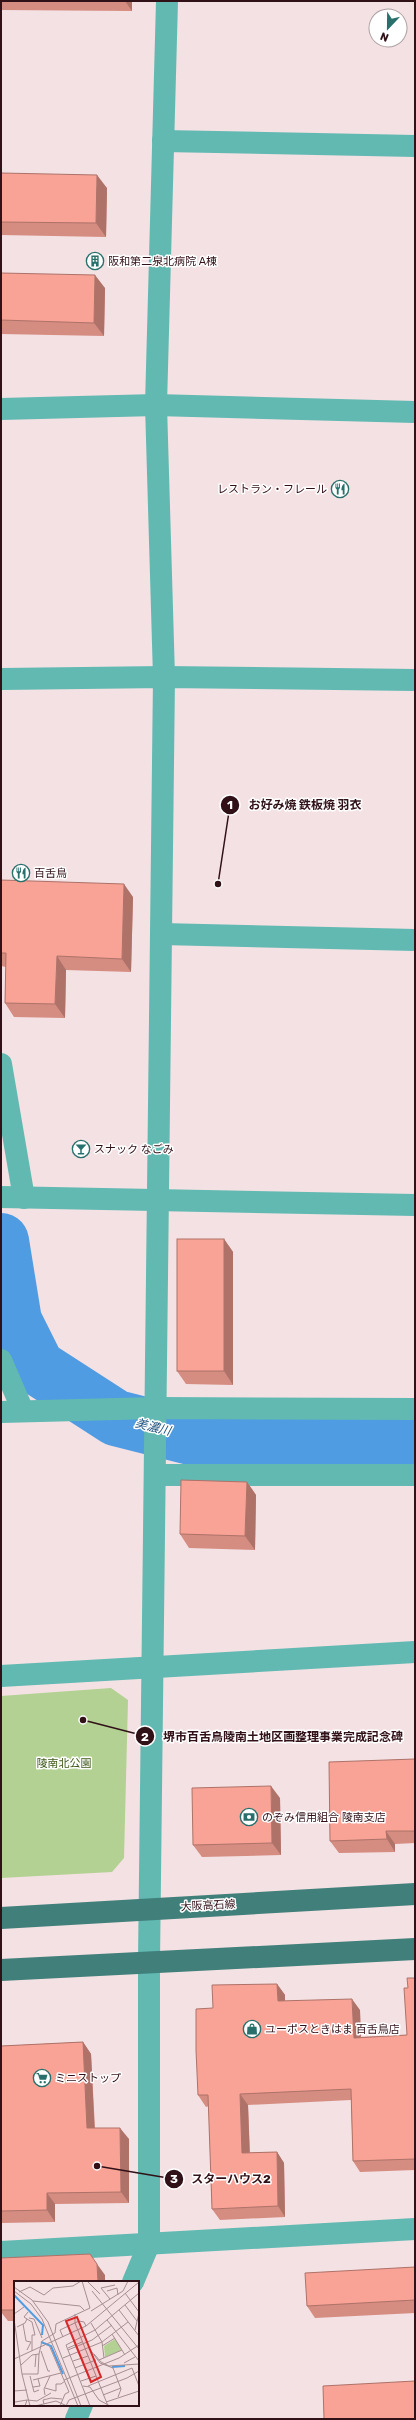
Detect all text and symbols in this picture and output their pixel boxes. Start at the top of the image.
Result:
north arrow [368,8,408,48]
text: N [378,29,391,44]
building icon: 阪和第二泉北病院 A棟 [85,251,105,271]
place label: 阪和第二泉北病院 A棟 [108,255,217,268]
restaurant icon: レストラン・フレール [330,479,350,499]
place label: レストラン・フレール [217,483,327,496]
callout: お好み焼 鉄板焼 羽衣 [220,793,369,817]
text: 1 [227,798,233,812]
text: お好み焼 鉄板焼 羽衣 [248,798,362,812]
restaurant icon: 百舌鳥 [11,863,31,883]
place label: 百舌鳥 [34,867,67,880]
bar icon: スナック なごみ [71,1139,91,1159]
place label: スナック なごみ [94,1143,174,1156]
water label: 美濃川 [134,1416,174,1439]
callout: 堺市百舌鳥陵南土地区画整理事業完成記念碑 [135,1724,411,1748]
text: 2 [141,1730,149,1744]
text: 堺市百舌鳥陵南土地区画整理事業完成記念碑 [163,1730,403,1744]
park label: 陵南北公園 [37,1757,92,1770]
bank icon: のぞみ信用組合 陵南支店 [239,1807,259,1827]
place label: のぞみ信用組合 陵南支店 [262,1811,386,1824]
street label: 大阪高石線 [180,1898,236,1913]
shop icon: ユーポスときはま 百舌鳥店 [242,2019,262,2039]
place label: ユーポスときはま 百舌鳥店 [265,2023,400,2036]
supermarket icon: ミニストップ [32,2068,52,2088]
place label: ミニストップ [55,2072,121,2085]
callout: スターハウス2 [164,2167,279,2191]
text: 3 [170,2172,178,2186]
text: スターハウス2 [191,2172,271,2186]
inset map [14,2281,139,2406]

